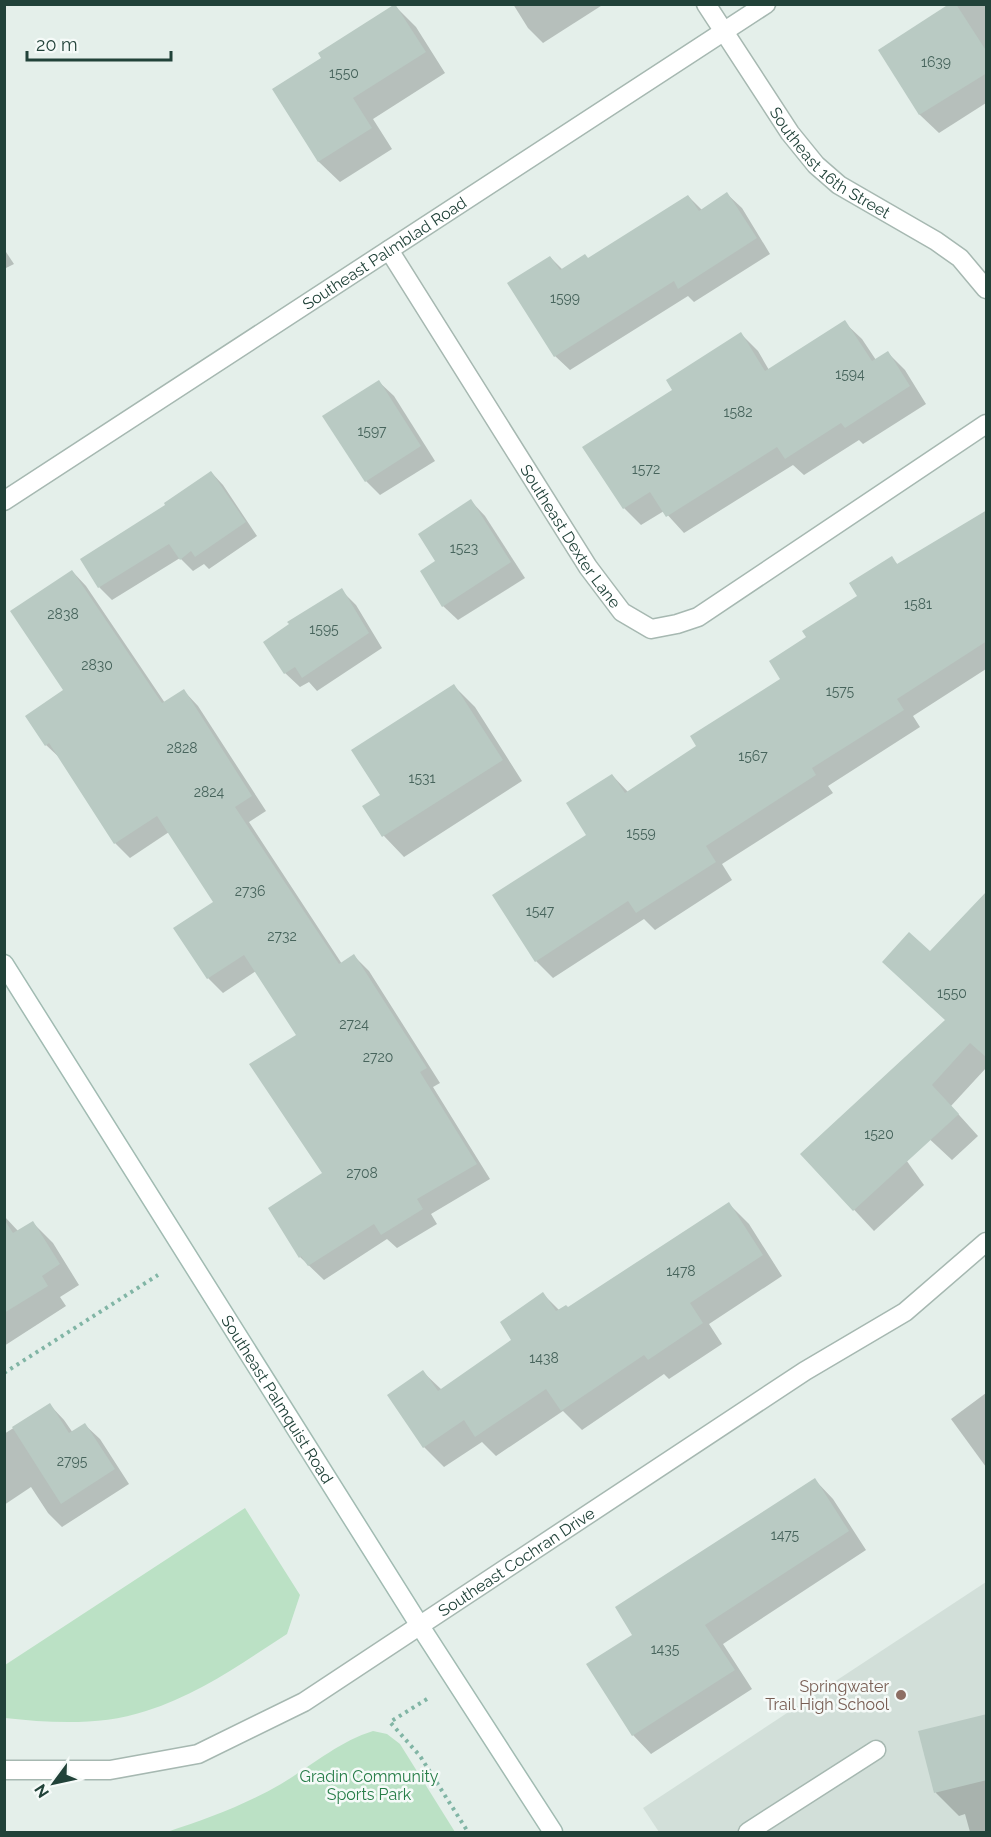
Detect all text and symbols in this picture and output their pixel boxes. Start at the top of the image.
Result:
scale bar [27,24,171,62]
text: 20 m [36,34,78,55]
house number: 1639 [921,54,951,70]
house number: 1550 [329,65,359,81]
street label: Southeast 16th Street [766,104,894,223]
street label: Southeast Palmblad Road [299,193,470,314]
house number: 1599 [550,290,580,306]
house number: 1594 [835,366,865,382]
house number: 1582 [723,404,753,420]
house number: 1597 [357,423,387,439]
street label: Southeast Dexter Lane [516,461,625,612]
house number: 1572 [632,461,660,477]
house number: 1523 [450,540,478,556]
house number: 1581 [904,596,932,612]
house number: 2838 [47,606,79,622]
house number: 1595 [309,621,339,637]
house number: 2830 [81,657,113,673]
house number: 1575 [826,683,855,699]
house number: 2828 [166,740,198,756]
house number: 1567 [738,748,768,764]
house number: 1531 [408,770,436,786]
house number: 2824 [194,784,225,800]
house number: 1559 [626,825,656,841]
house number: 2736 [235,883,265,899]
house number: 1547 [526,903,555,919]
house number: 2732 [267,928,297,944]
house number: 1550 [937,985,967,1001]
house number: 2724 [339,1016,369,1032]
house number: 2720 [363,1049,393,1065]
house number: 1520 [864,1126,894,1142]
house number: 2708 [346,1165,378,1181]
house number: 1478 [666,1263,696,1279]
street label: Southeast Palmquist Road [217,1312,337,1487]
house number: 1438 [529,1350,559,1366]
house number: 2795 [57,1453,88,1469]
street label: Southeast Cochran Drive [435,1504,598,1621]
house number: 1475 [771,1527,800,1543]
house number: 1435 [651,1641,680,1657]
place label: Springwater Trail High School [765,1677,890,1714]
marker: Springwater Trail High School [894,1688,908,1702]
north arrow [24,1753,84,1813]
park label: Gradin Community Sports Park [300,1767,439,1804]
text: N [31,1781,53,1801]

